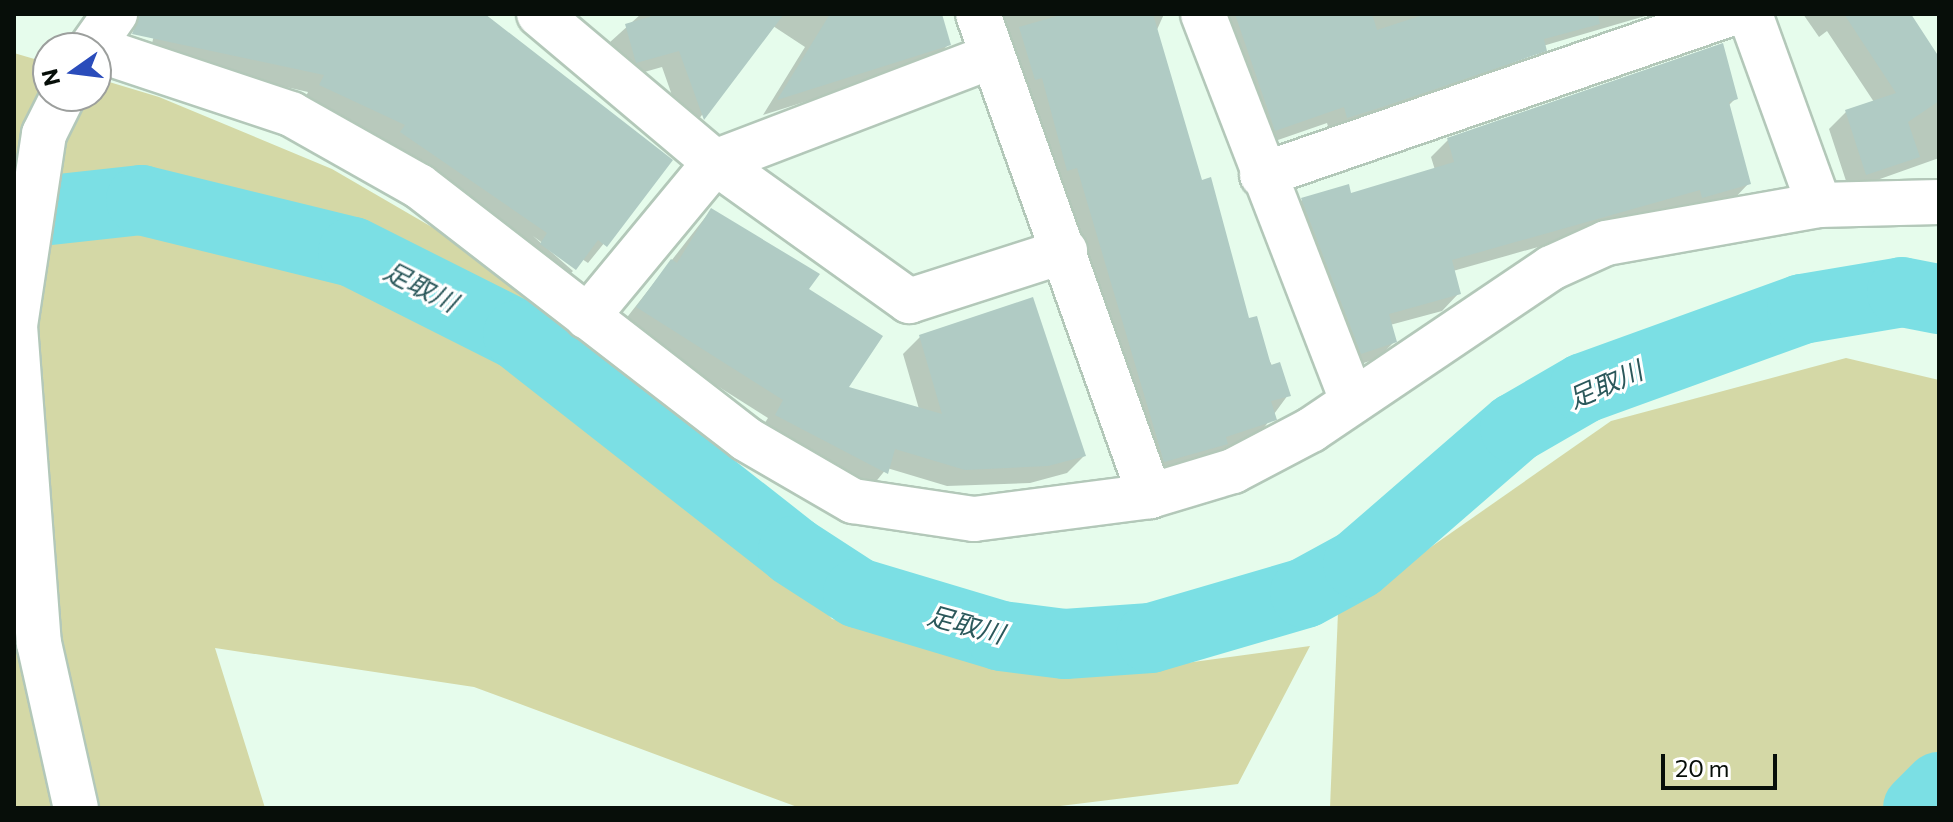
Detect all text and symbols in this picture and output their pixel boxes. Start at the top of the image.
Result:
north arrow [32,32,112,112]
text: N [35,66,65,89]
water label: 足取川 [379,254,463,318]
water label: 足取川 [1563,354,1647,414]
water label: 足取川 [924,599,1008,649]
scale bar [1665,738,1781,788]
text: 20 m [1675,753,1729,782]

